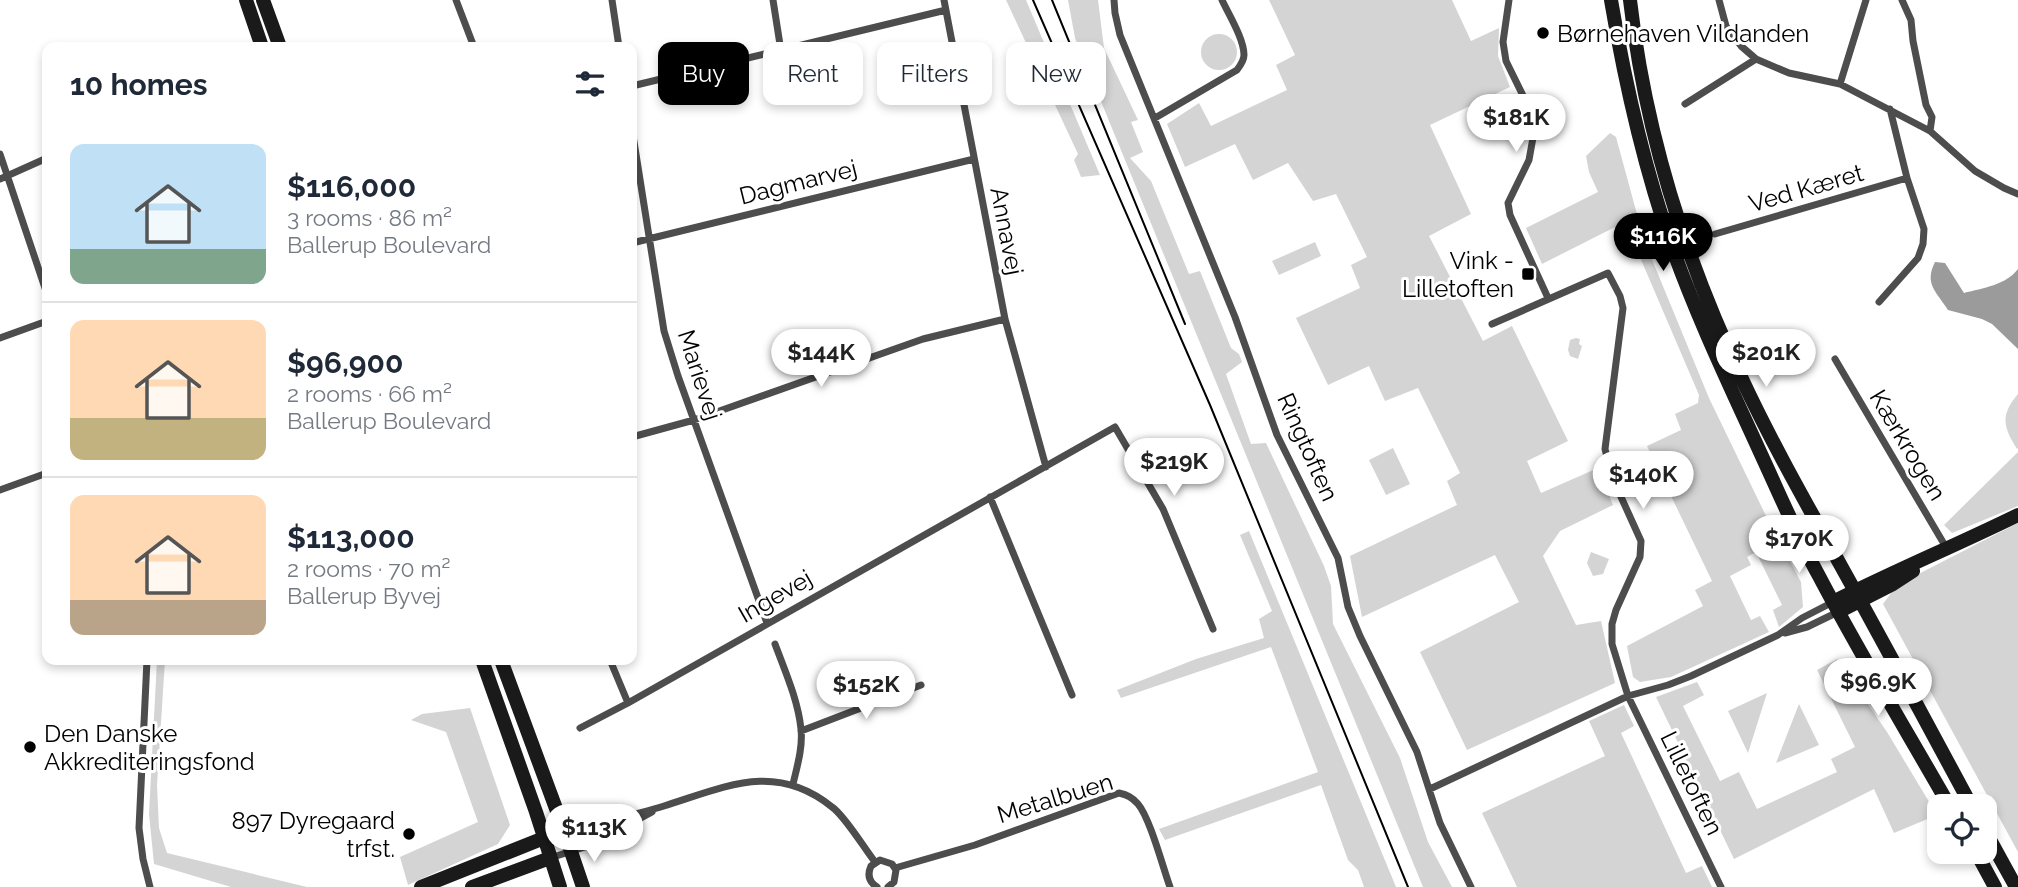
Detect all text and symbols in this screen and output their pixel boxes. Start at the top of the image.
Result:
place label: Børnehaven Vildanden [1557,19,1809,48]
marker: Børnehaven Vildanden [1535,25,1551,41]
chip: Buy [658,42,749,105]
chip: Rent [763,42,863,105]
chip: Filters [877,42,992,105]
chip: New [1006,42,1106,105]
icon: filters [571,65,609,103]
text: 10 homes [70,67,207,102]
pin: $181K [1467,94,1565,154]
text: $181K [1483,103,1549,130]
street label: Dagmarvej [736,153,860,211]
street label: Ved Kæret [1745,158,1867,218]
text: $116,000 [287,169,416,204]
icon: home [126,172,210,256]
street label: Annavej [984,185,1030,277]
text: 3 rooms · 86 m² [287,204,452,231]
pin: $116K [1614,214,1712,273]
text: $116K [1630,222,1696,249]
text: Ballerup Boulevard [287,231,491,258]
place label: Vink - Lilletoften [1402,246,1514,303]
marker: Vink - Lilletoften [1520,266,1536,282]
street label: Marievej [672,326,728,424]
pin: $144K [772,330,870,389]
pin: $201K [1717,330,1815,389]
text: $144K [787,338,855,365]
text: $201K [1732,338,1800,365]
text: $96,900 [287,345,403,380]
icon: home [126,348,210,432]
text: 2 rooms · 66 m² [287,380,452,407]
street label: Kærkrogen [1864,384,1952,506]
street label: Ringtoften [1271,388,1345,506]
text: Ballerup Boulevard [287,407,491,434]
pin: $219K [1125,438,1223,498]
text: $219K [1140,447,1208,474]
pin: $140K [1594,452,1692,511]
text: $140K [1609,460,1677,487]
pin: $170K [1750,516,1848,575]
text: $113,000 [287,520,415,555]
icon: home [126,523,210,607]
text: $170K [1765,524,1833,551]
text: 2 rooms · 70 m² [287,555,450,582]
street label: Ingevej [733,563,817,629]
text: Ballerup Byvej [287,582,441,609]
pin: $96.9K [1821,658,1935,718]
pin: $152K [817,662,915,721]
text: $96.9K [1840,667,1916,694]
text: $152K [832,670,900,697]
place label: Den Danske Akkrediteringsfond [44,719,255,776]
street label: Lilletoften [1654,726,1730,840]
marker: Den Danske Akkrediteringsfond [22,739,38,755]
street label: Metalbuen [994,767,1116,829]
map controls [1927,794,1997,864]
button: locate [1927,794,1997,864]
pin: $113K [545,804,643,864]
place label: 897 Dyregaard trfst. [232,806,395,863]
text: $113K [561,813,627,840]
marker: 897 Dyregaard trfst. [401,826,417,842]

